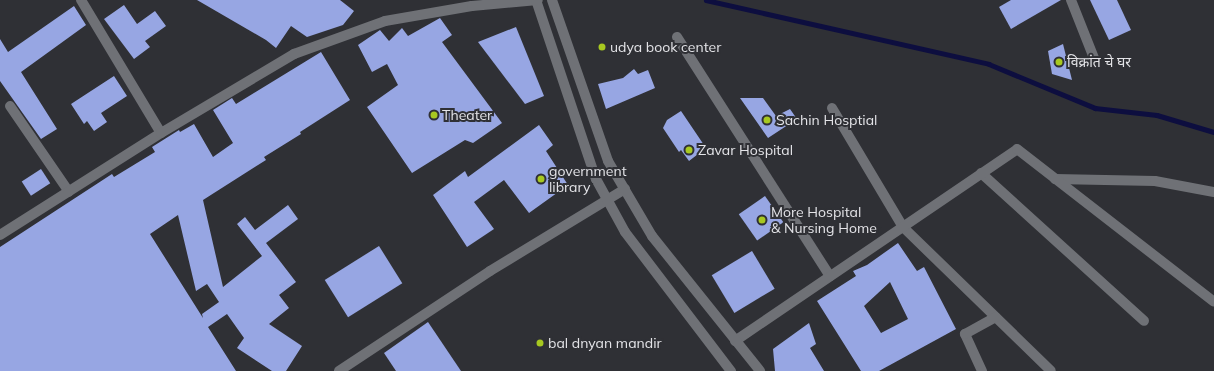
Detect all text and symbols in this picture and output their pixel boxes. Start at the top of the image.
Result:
place label: udya book center [610,39,721,55]
marker: udya book center [597,42,607,52]
place label: विक्रांत चे घर [1067,54,1131,70]
marker: विक्रांत चे घर [1054,57,1064,67]
place label: Theater [442,107,492,123]
marker: Theater [429,110,439,120]
place label: Sachin Hosptial [776,112,877,128]
marker: Sachin Hosptial [761,114,773,126]
place label: Zavar Hospital [698,142,793,158]
marker: Zavar Hospital [683,144,695,156]
place label: government library [549,163,627,196]
marker: government library [536,174,546,184]
place label: More Hospital & Nursing Home [771,204,877,236]
marker: More Hospital & Nursing Home [756,214,768,226]
place label: bal dnyan mandir [548,335,662,351]
marker: bal dnyan mandir [535,338,545,348]

